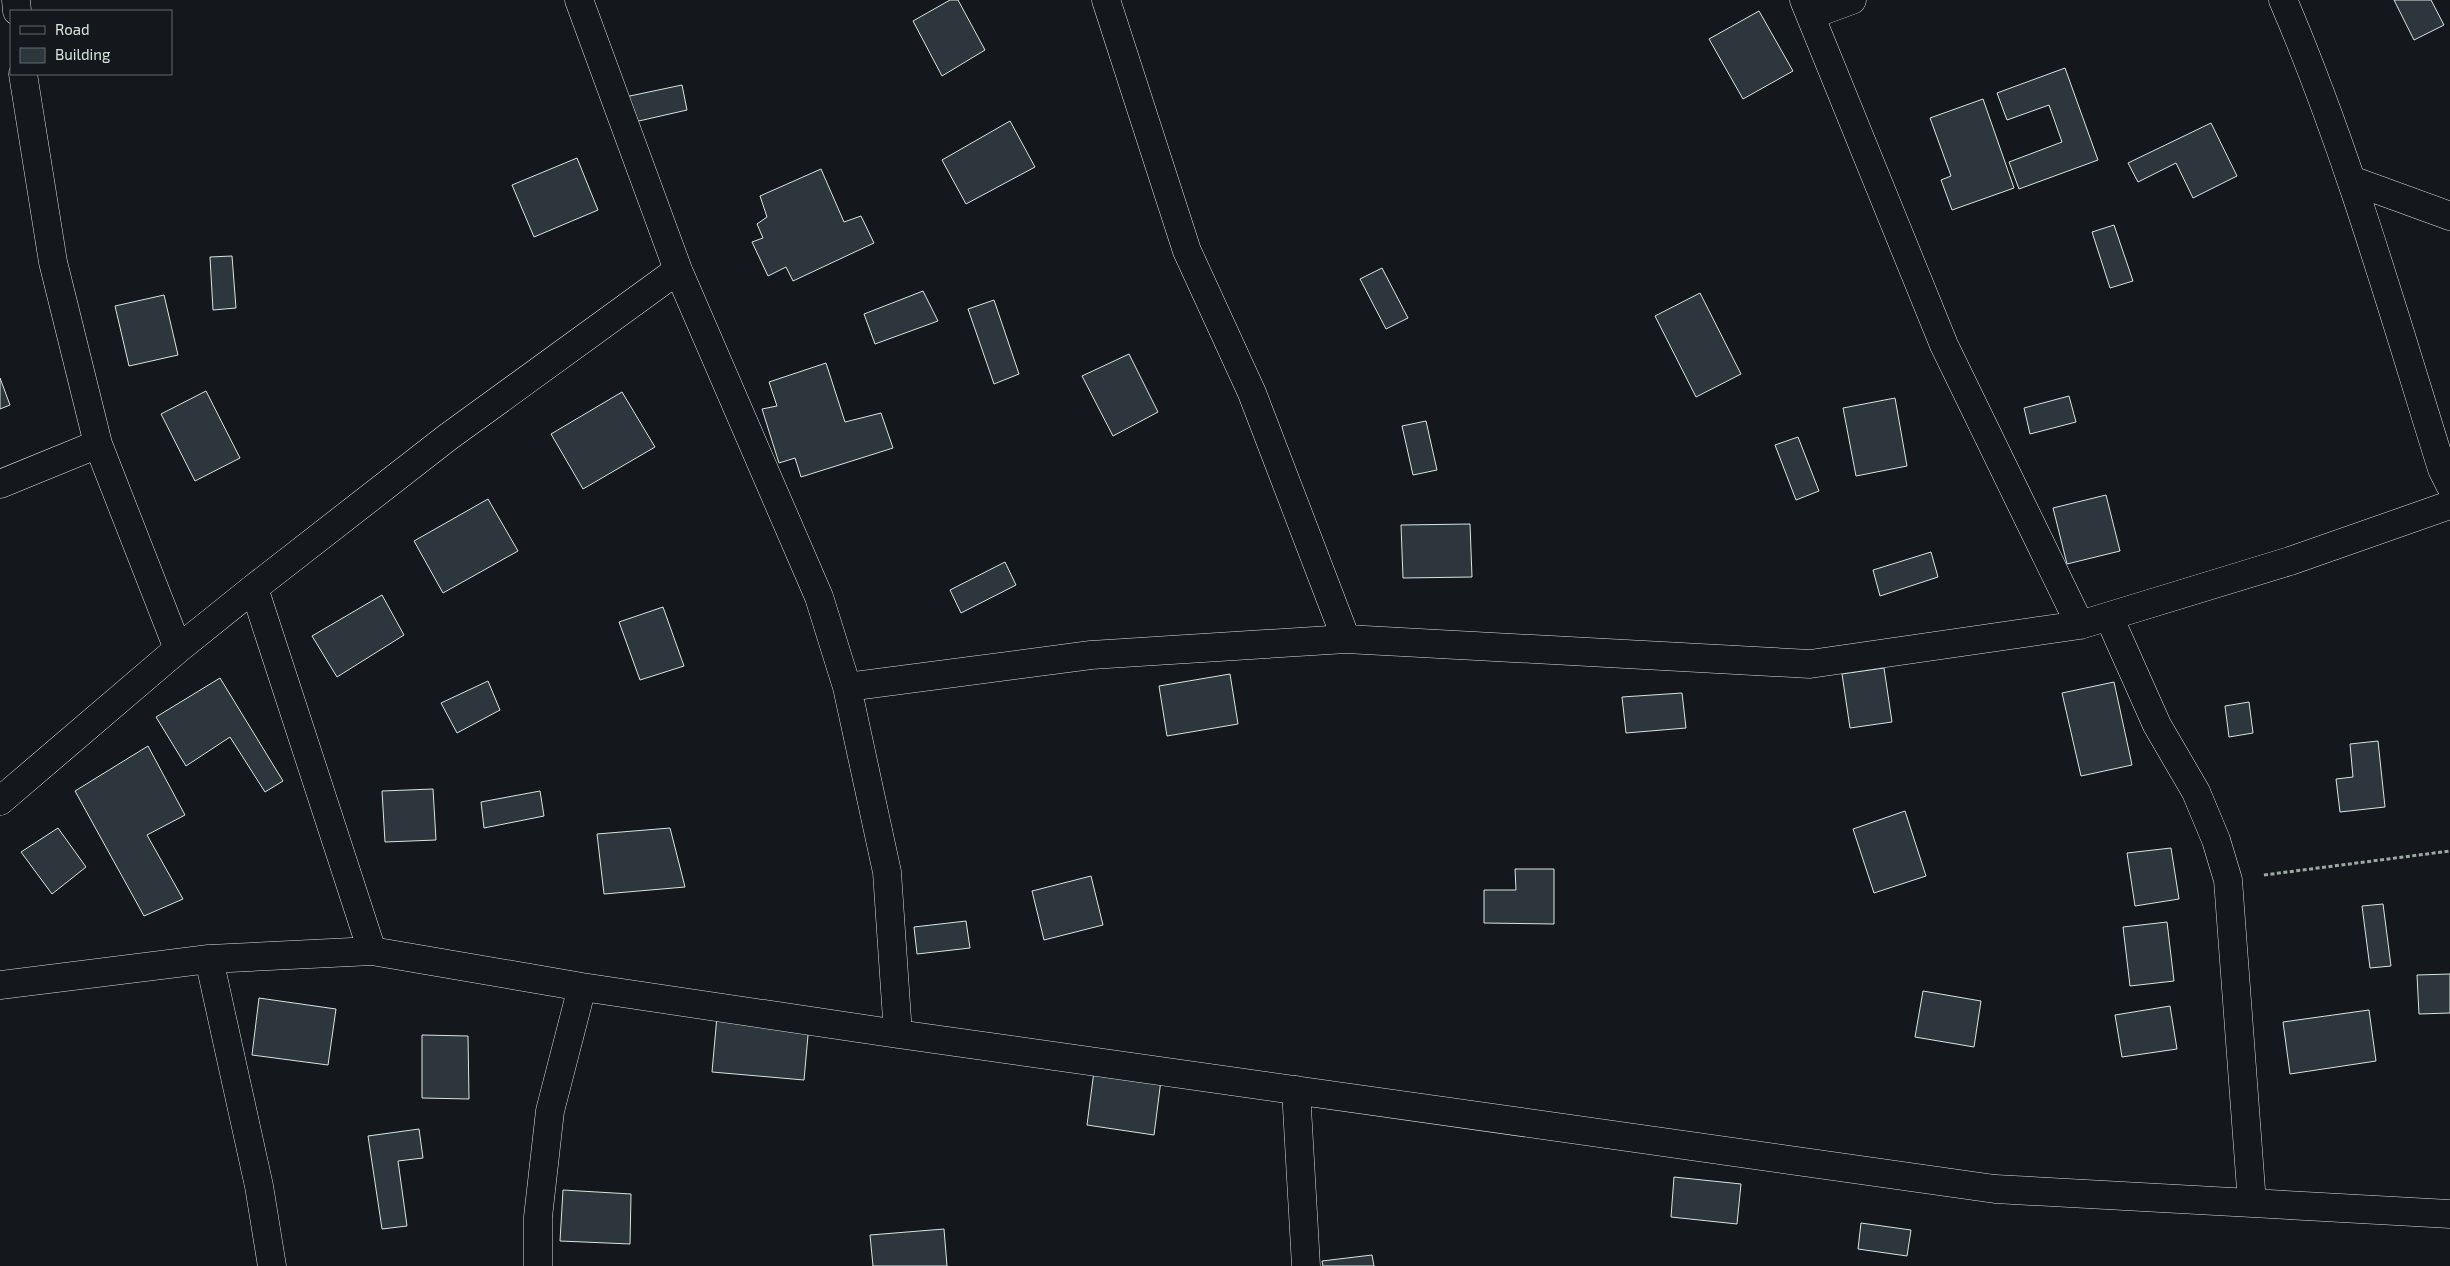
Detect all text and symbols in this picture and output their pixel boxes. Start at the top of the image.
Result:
legend [10,10,172,75]
text: Road [55,20,90,38]
text: Building [55,45,111,63]

